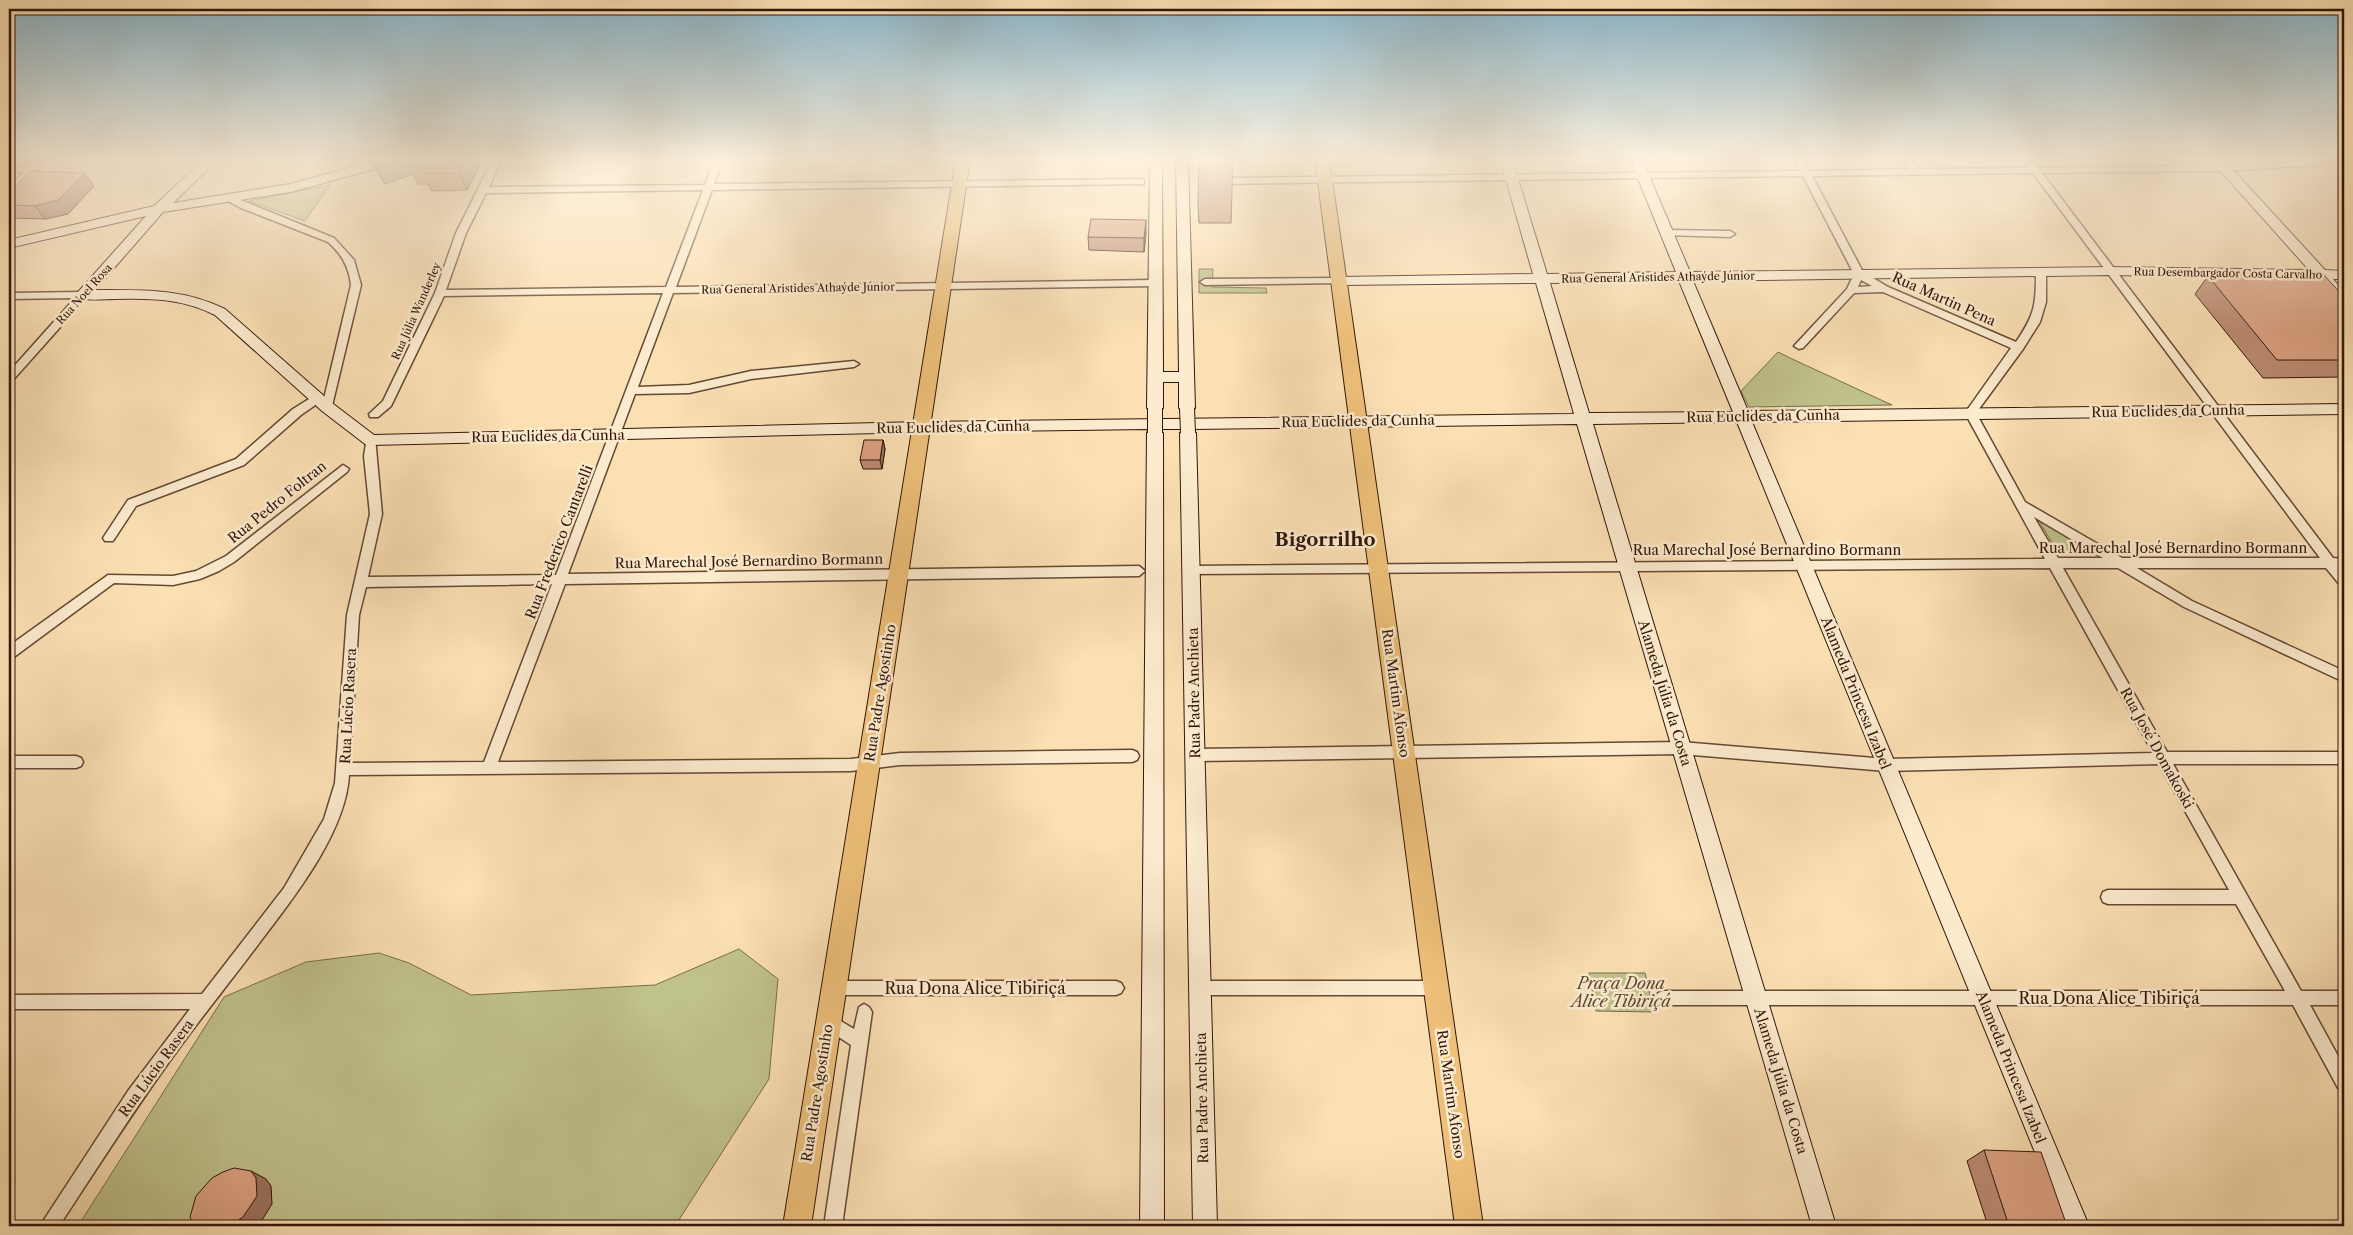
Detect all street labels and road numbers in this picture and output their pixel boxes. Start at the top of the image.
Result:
street label: Rua Júlia Wanderley [388,259,444,362]
street label: Rua Noel Rosa [53,261,115,327]
street label: Rua Desembargador Costa Carvalho [2134,264,2323,282]
street label: Rua General Aristides Athaýde Júnior [1561,268,1755,286]
street label: Rua Martin Pena [1889,268,1999,330]
street label: Rua General Aristides Athaýde Júnior [701,279,895,297]
street label: Rua Euclides da Cunha [2091,401,2246,421]
street label: Rua Euclides da Cunha [1686,406,1841,426]
street label: Rua Euclides da Cunha [1281,411,1436,431]
street label: Rua Euclides da Cunha [876,417,1031,437]
street label: Rua Euclides da Cunha [471,426,626,446]
street label: Rua Pedro Foltran [224,457,330,547]
street label: Rua Frederico Cantarelli [521,462,597,622]
street label: Rua Marechal José Bernardino Bormann [2039,539,2308,557]
street label: Rua Marechal José Bernardino Bormann [1633,541,1902,559]
street label: Rua Marechal José Bernardino Bormann [615,550,884,572]
street label: Alameda Princesa Izabel [1817,613,1895,772]
street label: Alameda Júlia da Costa [1634,617,1696,769]
street label: Rua Padre Agostinho [860,623,900,763]
street label: Rua Padre Anchieta [1184,627,1204,759]
street label: Rua Martim Afonso [1378,627,1414,759]
street label: Rua Lúcio Rasera [336,647,360,764]
street label: Rua José Domakoski [2116,684,2198,812]
street label: Rua Dona Alice Tibiriçá [884,978,1066,998]
street label: Alameda Princesa Izabel [1972,987,2050,1146]
street label: Rua Dona Alice Tibiriçá [2018,988,2200,1008]
street label: Alameda Júlia da Costa [1750,1005,1812,1157]
street label: Rua Lúcio Rasera [115,1015,198,1120]
street label: Rua Padre Agostinho [797,1023,837,1163]
street label: Rua Martim Afonso [1433,1028,1469,1160]
street label: Rua Padre Anchieta [1192,1032,1212,1164]

